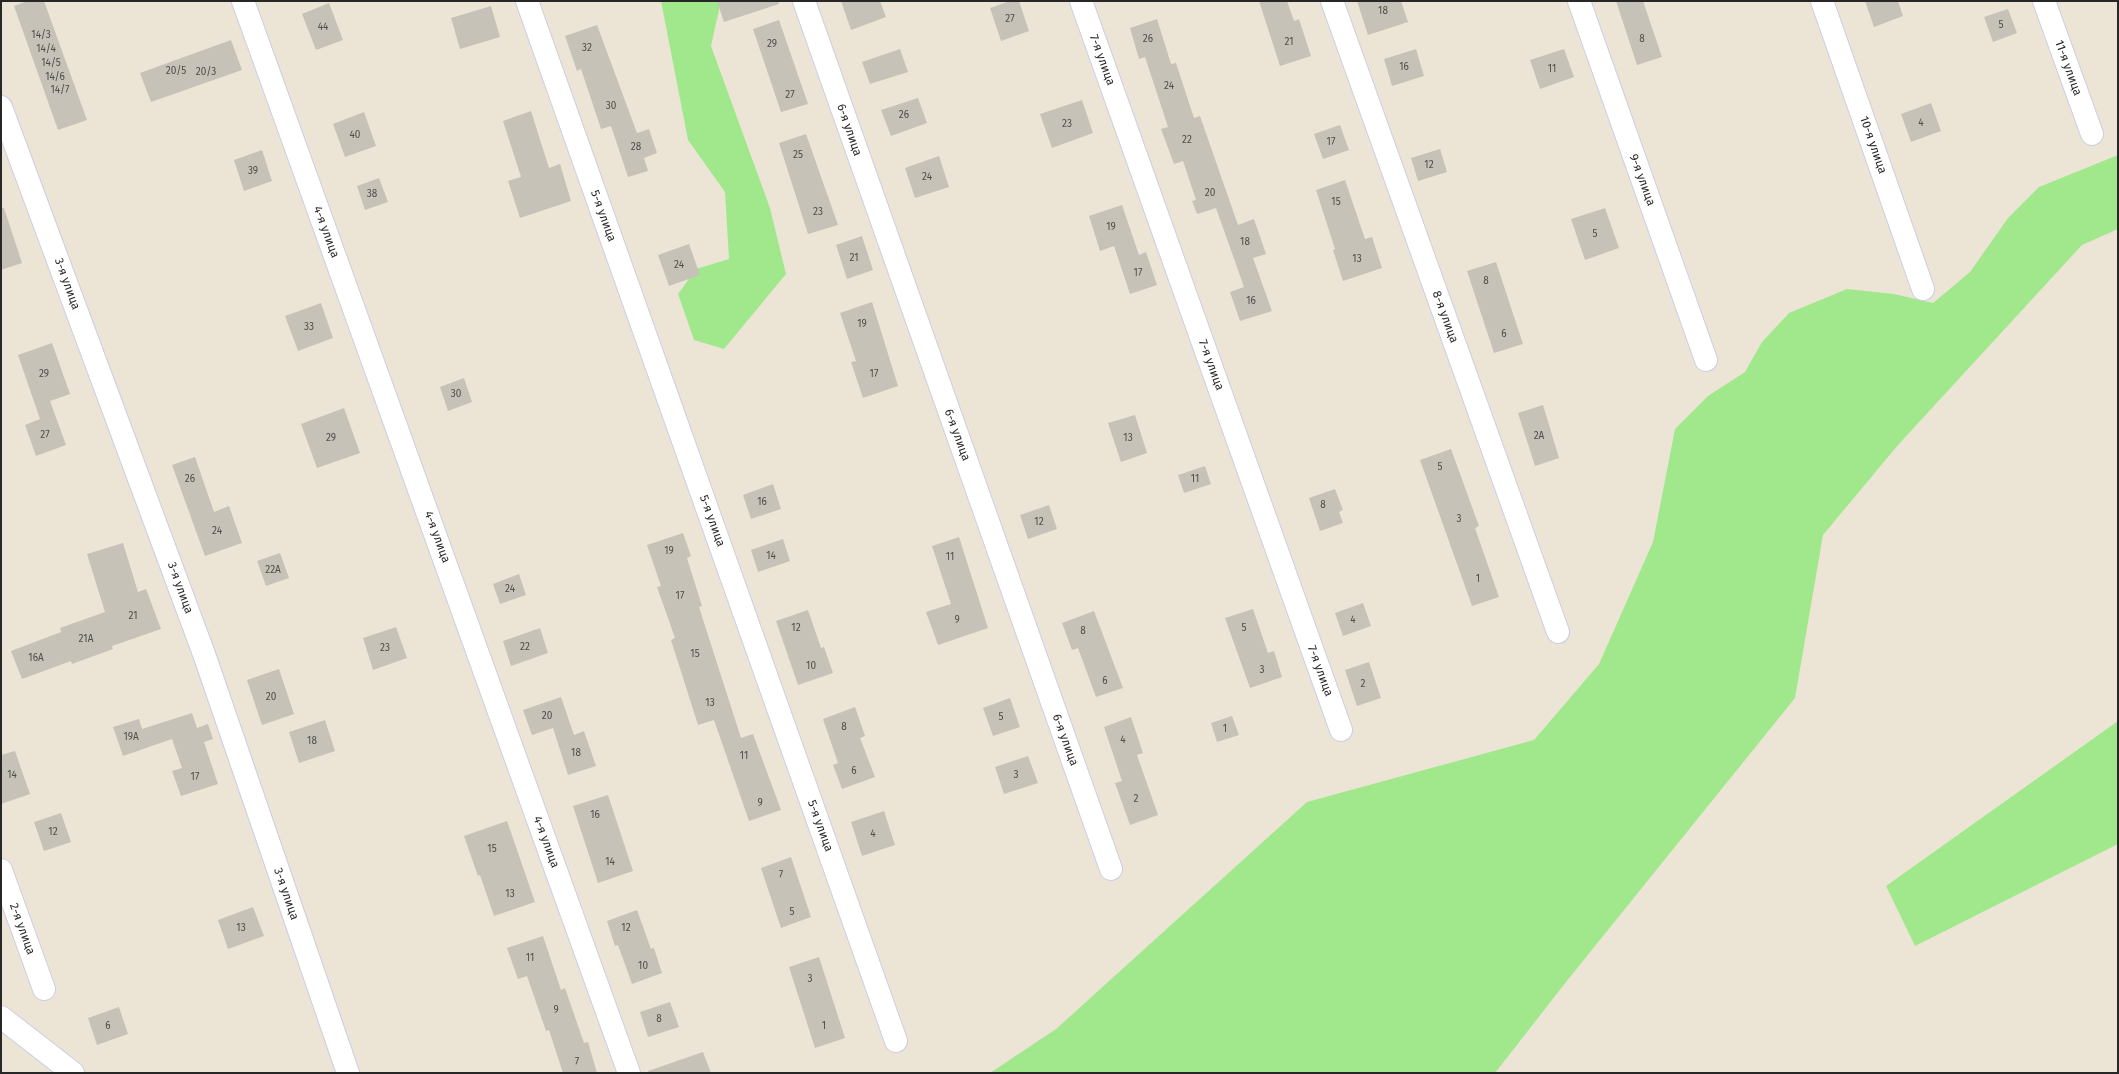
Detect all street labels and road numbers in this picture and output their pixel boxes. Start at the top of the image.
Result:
street label: 7-я улица [1086,33,1118,87]
street label: 11-я улица [2051,38,2085,98]
street label: 6-я улица [833,102,865,158]
street label: 10-я улица [1856,114,1890,176]
street label: 9-я улица [1626,152,1658,208]
street label: 5-я улица [587,188,619,244]
street label: 4-я улица [310,204,342,260]
street label: 3-я улица [51,256,83,312]
street label: 8-я улица [1429,289,1461,345]
street label: 7-я улица [1195,338,1227,392]
street label: 6-я улица [941,407,973,463]
street label: 5-я улица [696,493,728,549]
street label: 4-я улица [421,509,453,565]
street label: 3-я улица [164,560,196,616]
street label: 7-я улица [1304,644,1336,698]
street label: 6-я улица [1049,712,1081,768]
street label: 5-я улица [804,798,836,854]
street label: 4-я улица [530,814,562,870]
street label: 3-я улица [270,866,302,922]
street label: 2-я улица [6,901,38,957]

